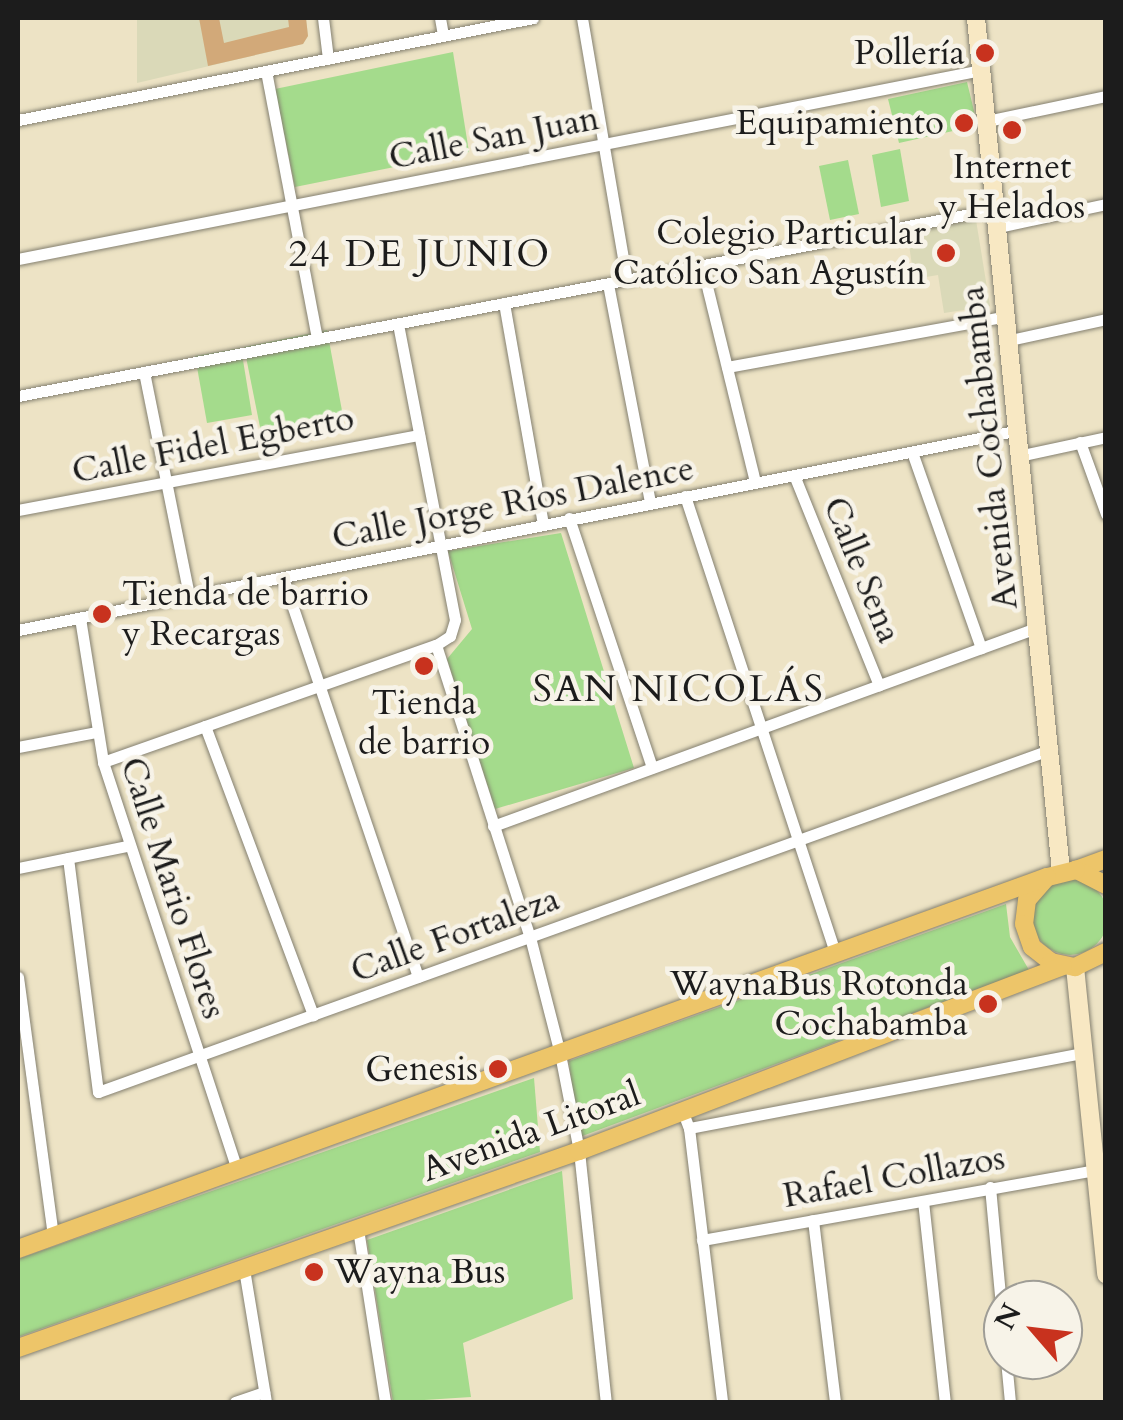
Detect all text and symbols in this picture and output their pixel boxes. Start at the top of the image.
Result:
place label: Pollería [854,32,965,74]
marker: Pollería [974,42,996,64]
street label: Calle San Juan [385,97,603,179]
place label: Equipamiento [736,102,944,144]
marker: Equipamiento [953,112,975,134]
marker: Internet y Helados [1001,119,1023,141]
place label: Internet y Helados [939,146,1085,228]
place label: Colegio Particular Católico San Agustín [613,212,926,294]
district label: 24 DE JUNIO [288,232,552,278]
marker: Colegio Particular Católico San Agustín [935,242,957,264]
street label: Avenida Cochabamba [951,284,1027,612]
street label: Calle Fidel Egberto [69,397,357,493]
street label: Calle Jorge Ríos Dalence [329,447,697,559]
street label: Calle Sena [814,491,910,649]
place label: Tienda de barrio y Recargas [122,573,369,655]
marker: Tienda de barrio y Recargas [91,603,113,625]
marker: Tienda de barrio [413,655,435,677]
district label: SAN NICOLÁS [533,667,825,713]
place label: Tienda de barrio [358,682,490,764]
street label: Calle Mario Flores [111,752,235,1024]
street label: Calle Fortaleza [345,878,565,992]
place label: WaynaBus Rotonda Cochabamba [670,963,968,1045]
marker: WaynaBus Rotonda Cochabamba [977,993,999,1015]
place label: Genesis [365,1048,478,1090]
marker: Genesis [487,1058,509,1080]
street label: Avenida Litoral [416,1073,646,1191]
street label: Rafael Collazos [780,1137,1008,1217]
place label: Wayna Bus [334,1251,505,1293]
marker: Wayna Bus [303,1261,325,1283]
north arrow [983,1280,1083,1380]
text: N [986,1297,1031,1337]

